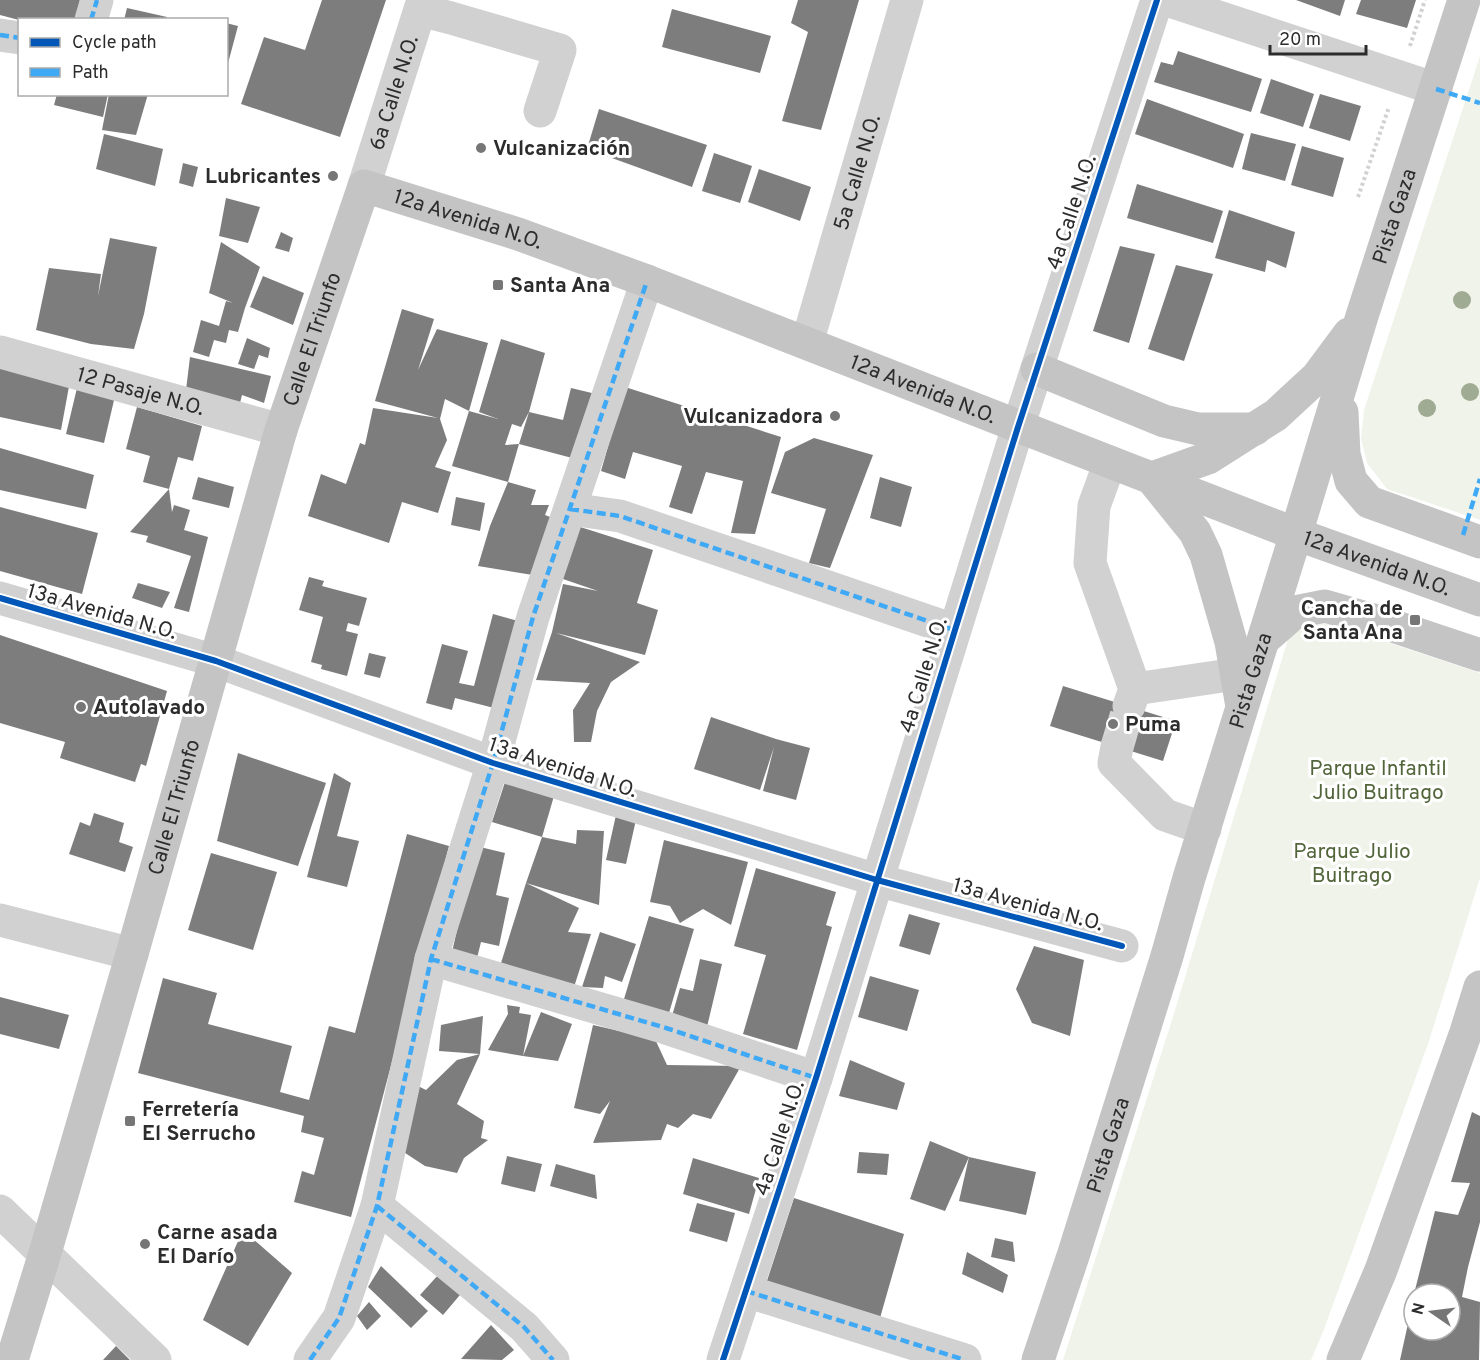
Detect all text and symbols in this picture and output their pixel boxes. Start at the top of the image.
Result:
legend [18,18,228,96]
scale bar [1270,18,1366,56]
text: 20 m [1279,29,1321,52]
text: Cycle path [72,32,157,55]
street label: 6a Calle N.O. [364,32,426,154]
text: Path [72,62,109,85]
street label: 5a Calle N.O. [829,111,888,234]
place label: Vulcanización [493,136,630,163]
marker: Vulcanización [474,141,488,155]
street label: 4a Calle N.O. [1041,151,1104,273]
place label: Lubricantes [205,164,321,191]
street label: Pista Gaza [1368,165,1424,268]
marker: Lubricantes [326,169,340,183]
street label: 12a Avenida N.O. [390,184,546,257]
street label: Calle El Triunfo [278,269,349,410]
place label: Santa Ana [510,273,610,300]
marker: Santa Ana [491,278,505,292]
street label: 12a Avenida N.O. [846,350,1000,431]
street label: 12 Pasaje N.O. [73,362,207,423]
place label: Vulcanizadora [683,404,823,431]
marker: Vulcanizadora [828,409,842,423]
street label: 12a Avenida N.O. [1299,526,1454,603]
street label: 13a Avenida N.O. [23,578,180,647]
place label: Cancha de Santa Ana [1301,596,1403,647]
marker: Cancha de Santa Ana [1408,613,1422,627]
street label: 4a Calle N.O. [894,614,955,737]
street label: Pista Gaza [1224,630,1279,732]
place label: Autolavado [93,695,205,722]
marker: Autolavado [74,700,88,714]
place label: Puma [1125,712,1181,739]
marker: Puma [1106,717,1120,731]
street label: 13a Avenida N.O. [485,732,640,805]
street label: Calle El Triunfo [143,737,207,879]
park label: Parque Infantil Julio Buitrago [1309,756,1447,807]
park label: Parque Julio Buitrago [1293,839,1411,890]
street label: 13a Avenida N.O. [949,872,1106,939]
street label: 4a Calle N.O. [749,1077,812,1199]
street label: Pista Gaza [1082,1094,1137,1197]
place label: Ferretería El Serrucho [142,1097,256,1148]
marker: Ferretería El Serrucho [123,1114,137,1128]
place label: Carne asada El Darío [157,1220,278,1271]
marker: Carne asada El Darío [138,1237,152,1251]
north arrow [1402,1282,1462,1342]
text: N [1408,1301,1430,1317]

